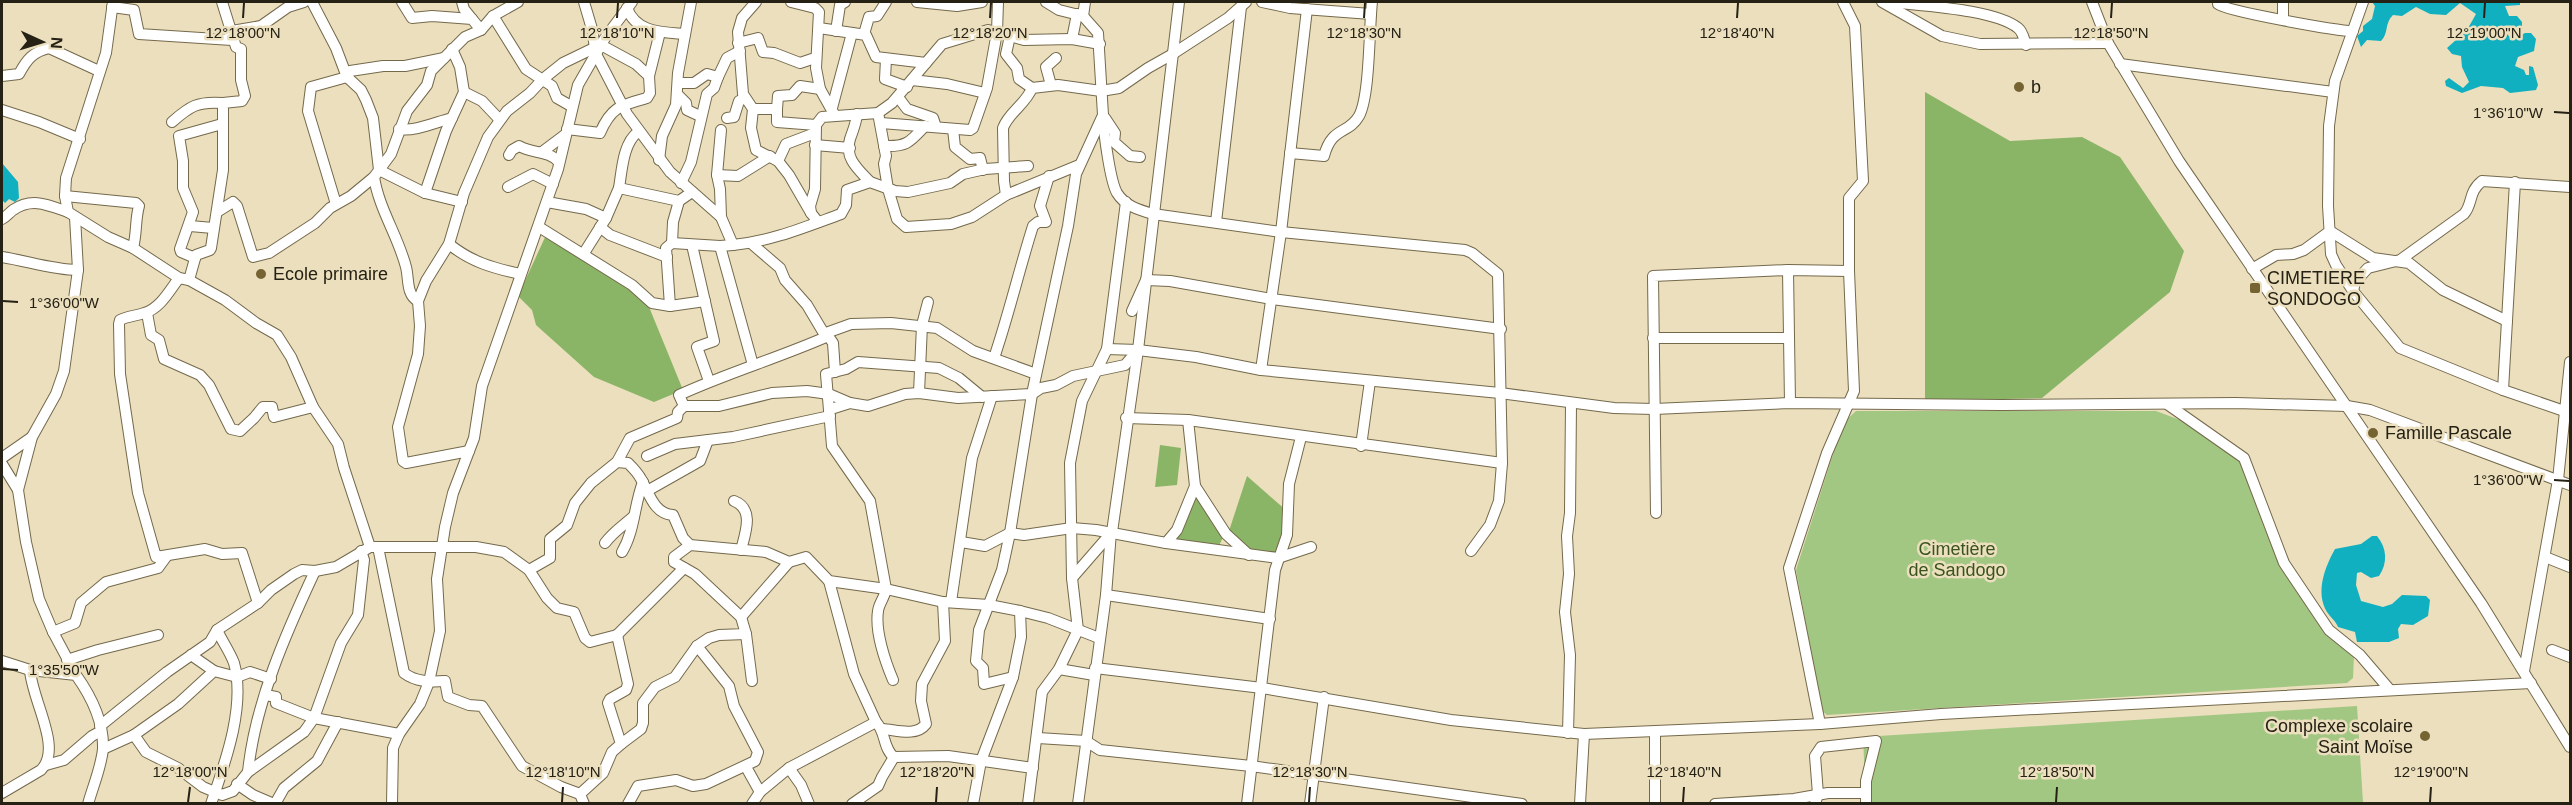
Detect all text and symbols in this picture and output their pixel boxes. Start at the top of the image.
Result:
north arrow [12,12,72,72]
text: 12°18'00"N [205,24,281,41]
text: 12°18'10"N [579,24,655,41]
text: 12°18'20"N [952,24,1028,41]
text: 12°18'30"N [1326,24,1402,41]
text: 12°18'40"N [1699,24,1775,41]
text: 12°18'50"N [2073,24,2149,41]
text: 12°19'00"N [2446,24,2522,41]
text: N [48,37,65,49]
place label: b [2031,77,2041,97]
marker: b [2012,80,2026,94]
text: 1°36'10"W [2473,104,2544,121]
place label: Ecole primaire [273,264,388,284]
marker: Ecole primaire [254,267,268,281]
place label: CIMETIERE SONDOGO [2267,268,2365,309]
marker: CIMETIERE SONDOGO [2248,281,2262,295]
text: 1°36'00"W [29,294,100,311]
place label: Famille Pascale [2385,423,2512,443]
marker: Famille Pascale [2366,426,2380,440]
text: 1°36'00"W [2473,471,2544,488]
park label: Cimetière de Sandogo [1908,539,2006,580]
text: 1°35'50"W [29,661,100,678]
place label: Complexe scolaire Saint Moïse [2265,716,2413,757]
marker: Complexe scolaire Saint Moïse [2418,729,2432,743]
text: 12°18'00"N [152,763,228,780]
text: 12°18'10"N [525,763,601,780]
text: 12°18'20"N [899,763,975,780]
text: 12°18'30"N [1272,763,1348,780]
text: 12°18'40"N [1646,763,1722,780]
text: 12°18'50"N [2019,763,2095,780]
text: 12°19'00"N [2393,763,2469,780]

